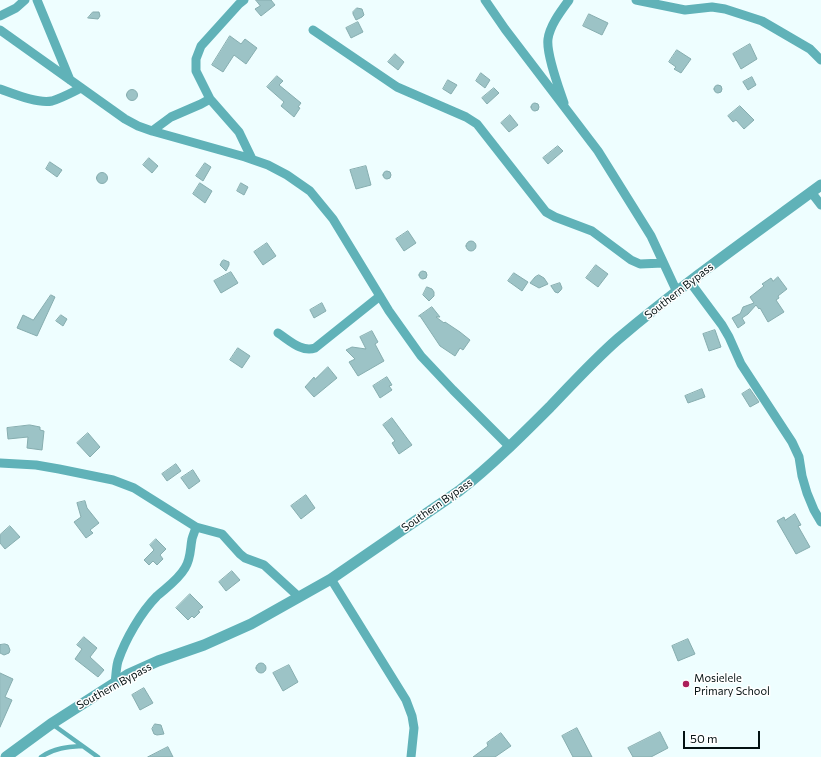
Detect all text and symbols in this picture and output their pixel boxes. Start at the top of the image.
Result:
street label: Southern Bypass [642,260,716,322]
street label: Southern Bypass [399,476,475,534]
street label: Southern Bypass [74,660,154,712]
place label: Mosielele Primary School [694,671,770,697]
marker: Mosielele Primary School [681,679,691,689]
scale bar [685,723,762,749]
text: 50 m [690,731,718,745]

